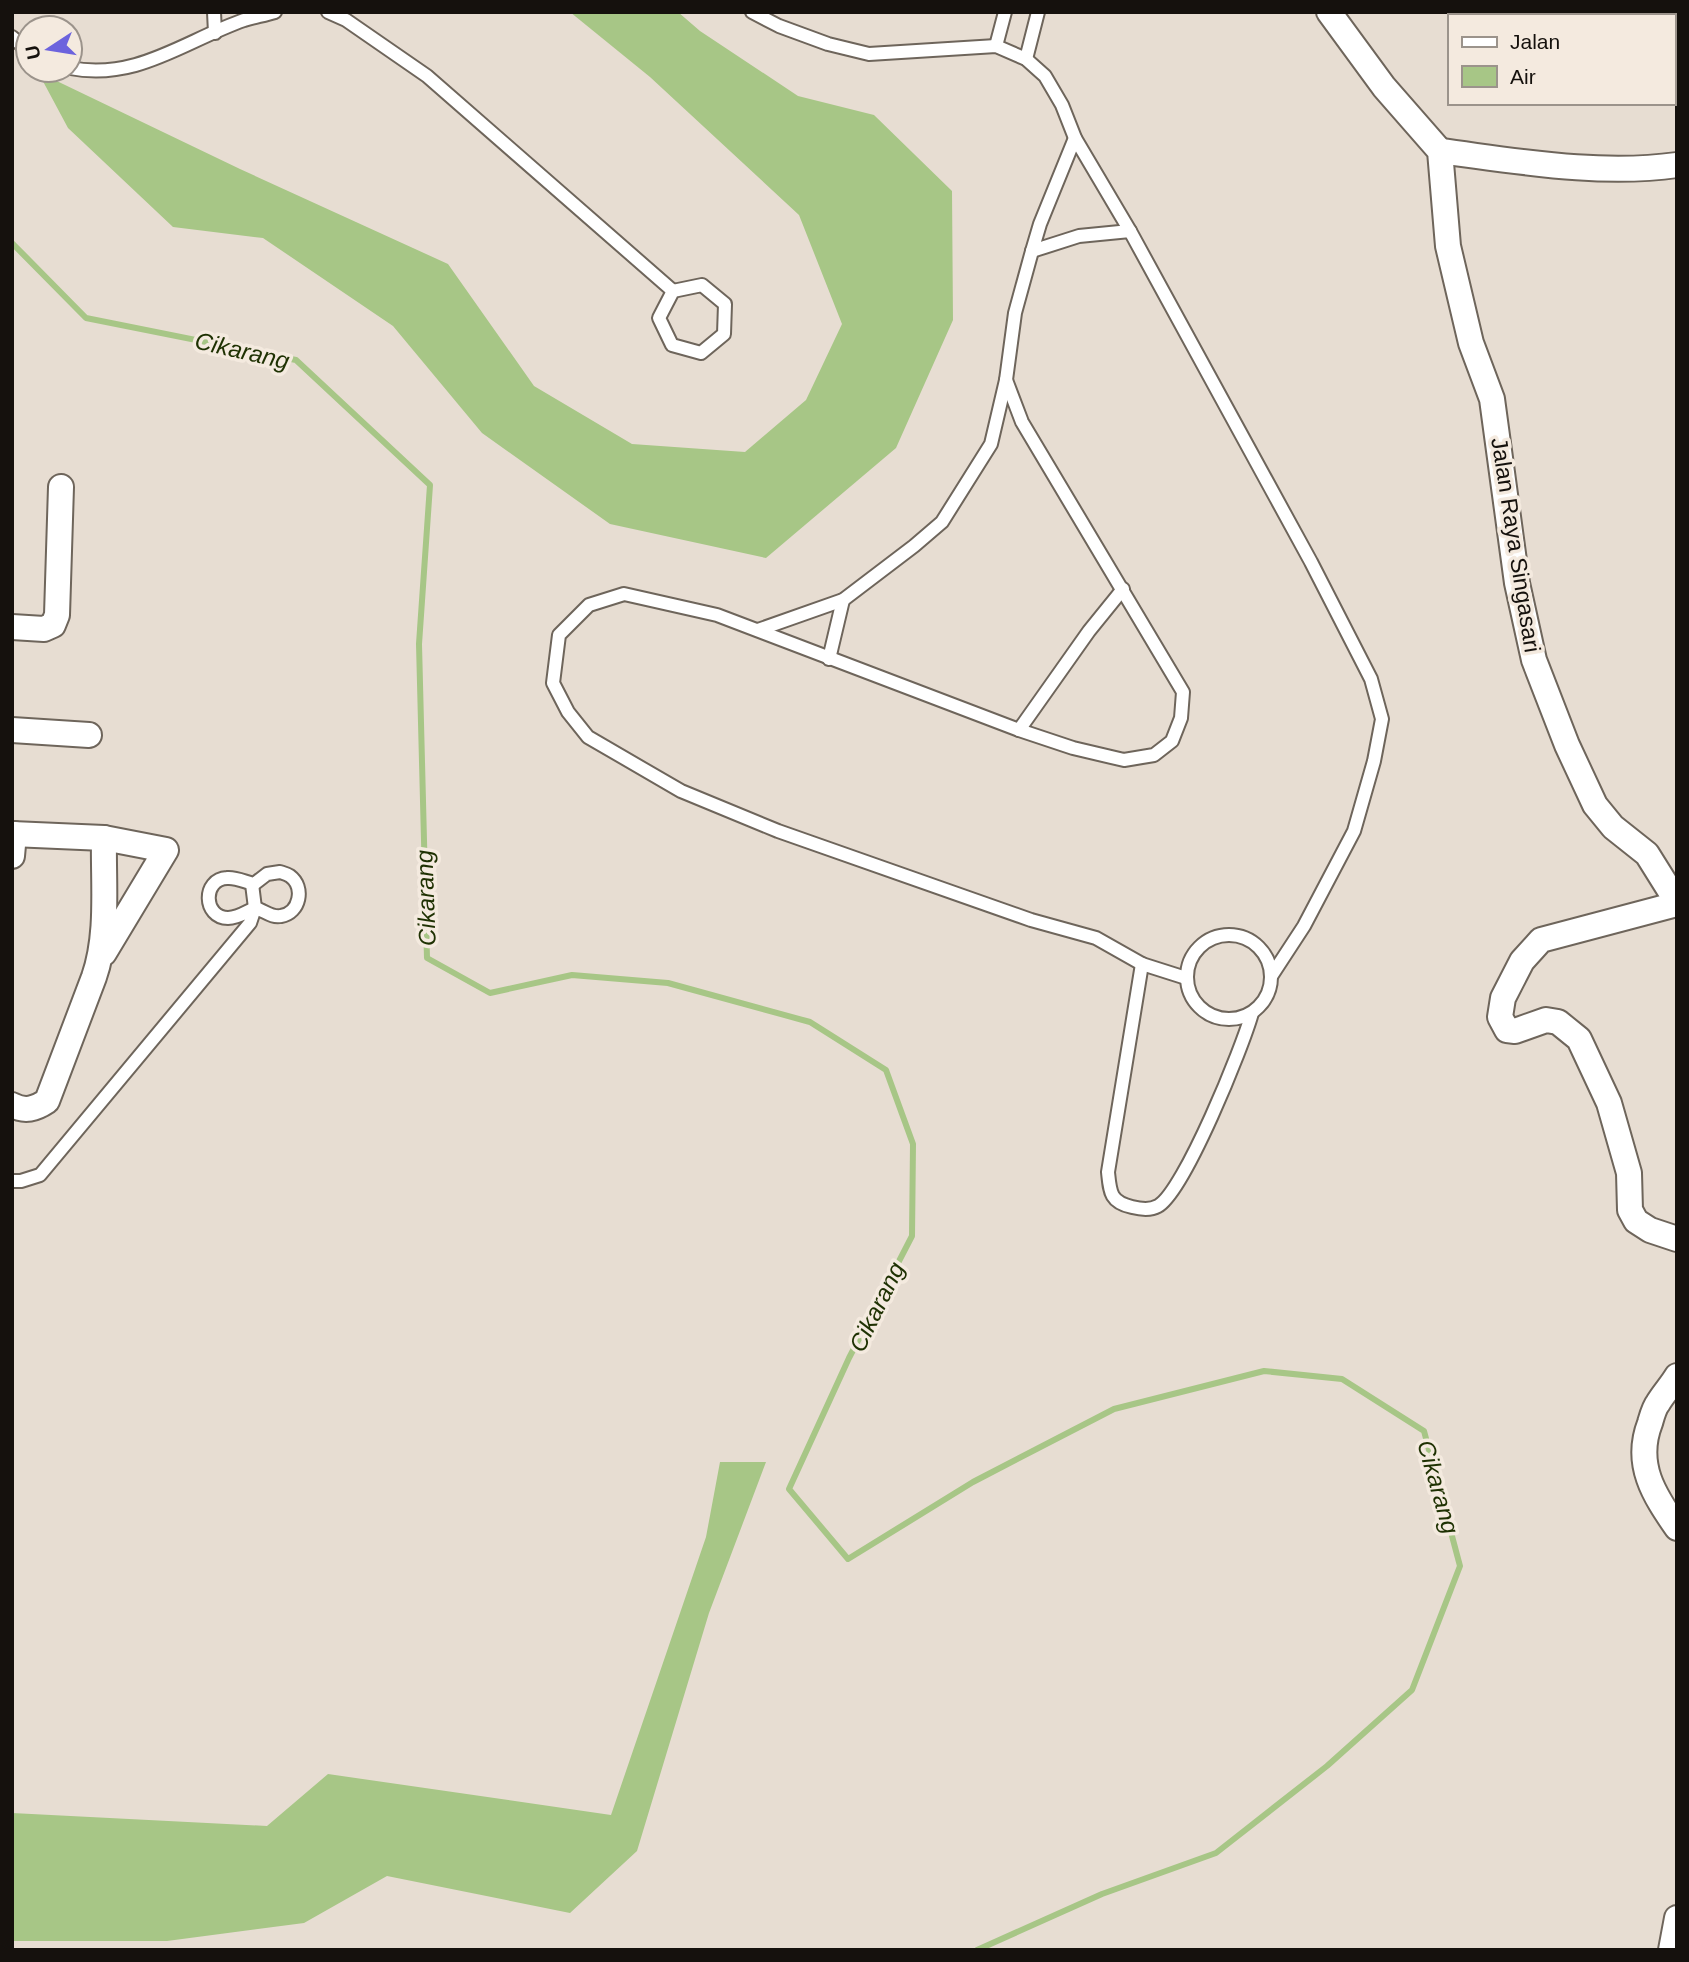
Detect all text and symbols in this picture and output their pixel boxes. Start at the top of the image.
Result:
north arrow [14,14,84,84]
legend [1448,14,1675,105]
text: Jalan [1510,30,1560,53]
text: U [21,44,45,61]
text: Air [1510,65,1536,88]
water label: Cikarang [192,327,293,375]
street label: Jalan Raya Singasari [1486,436,1546,654]
water label: Cikarang [410,849,441,946]
water label: Cikarang [843,1257,910,1356]
water label: Cikarang [1412,1437,1465,1537]

